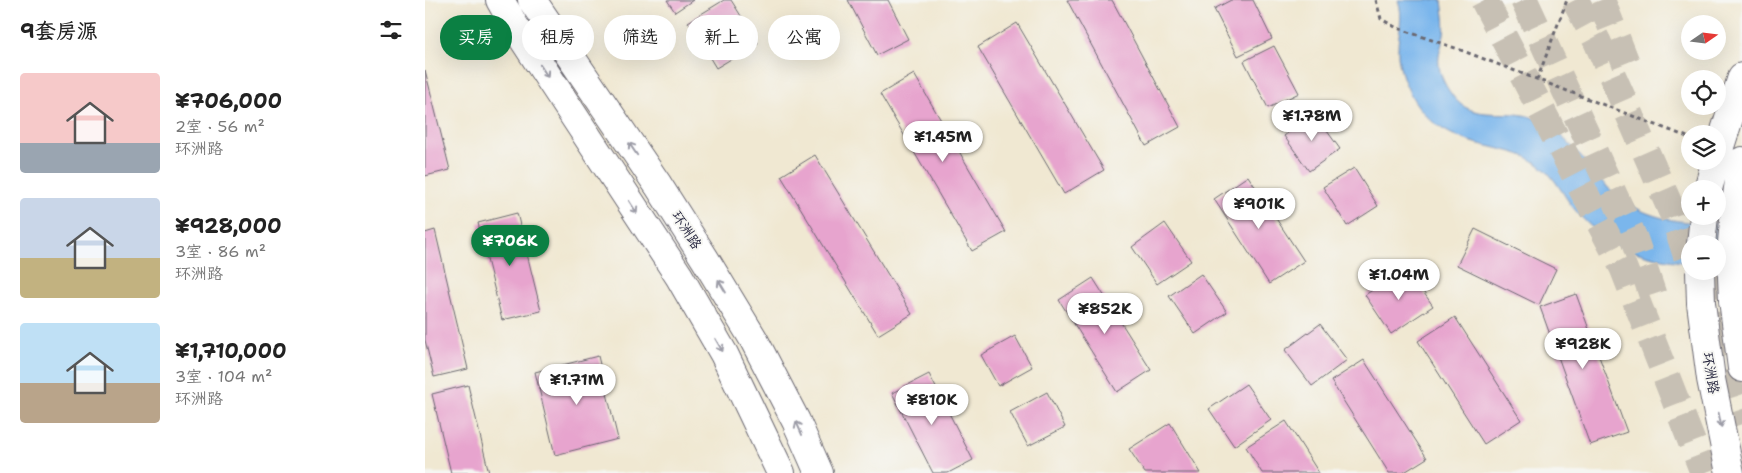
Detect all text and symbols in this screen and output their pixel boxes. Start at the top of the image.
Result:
chip: 买房 [440,15,512,60]
chip: 租房 [522,15,594,60]
chip: 筛选 [604,15,676,60]
chip: 新上 [686,15,758,60]
chip: 公寓 [768,15,840,60]
north arrow [1681,15,1726,60]
map controls [1681,15,1726,280]
icon: filters [377,16,405,44]
text: 9套房源 [20,17,98,45]
one-way arrow [539,64,549,78]
button: locate [1681,70,1726,115]
text: ¥706,000 [175,87,282,115]
icon: home [60,93,120,153]
pin: ¥1.78M [1271,100,1353,142]
text: ¥1.78M [1283,105,1341,126]
text: 2室 · 56 m² [175,116,265,137]
pin: ¥1.45M [902,120,984,163]
button: layers [1681,125,1726,170]
text: ¥1.45M [914,126,972,147]
text: 环洲路 [175,138,223,159]
one-way arrow [628,143,638,157]
button: + [1681,180,1726,225]
pin: ¥901K [1224,188,1294,230]
text: ¥901K [1233,193,1285,214]
one-way arrow [628,200,638,214]
street label: 环洲路 [668,207,706,253]
text: ¥928,000 [175,212,282,240]
icon: home [60,218,120,278]
pin: ¥706K [475,224,545,267]
text: ¥706K [482,230,538,251]
button: − [1681,235,1726,280]
text: 3室 · 86 m² [175,241,266,262]
pin: ¥1.04M [1358,258,1440,301]
text: 环洲路 [175,263,223,284]
text: ¥1.04M [1369,264,1429,285]
one-way arrow [716,279,726,293]
pin: ¥852K [1070,292,1140,335]
text: ¥852K [1078,298,1132,319]
pin: ¥928K [1548,328,1618,370]
text: ¥928K [1555,333,1611,354]
text: ¥1,710,000 [175,337,287,365]
one-way arrow [714,338,724,352]
icon: home [60,343,120,403]
street label: 环洲路 [1699,351,1723,395]
pin: ¥1.71M [536,364,618,406]
text: 3室 · 104 m² [175,366,272,387]
text: ¥1.71M [550,369,604,390]
pin: ¥810K [897,384,967,426]
text: 环洲路 [175,388,223,409]
text: ¥810K [907,389,957,410]
one-way arrow [1715,412,1725,428]
one-way arrow [794,421,804,436]

